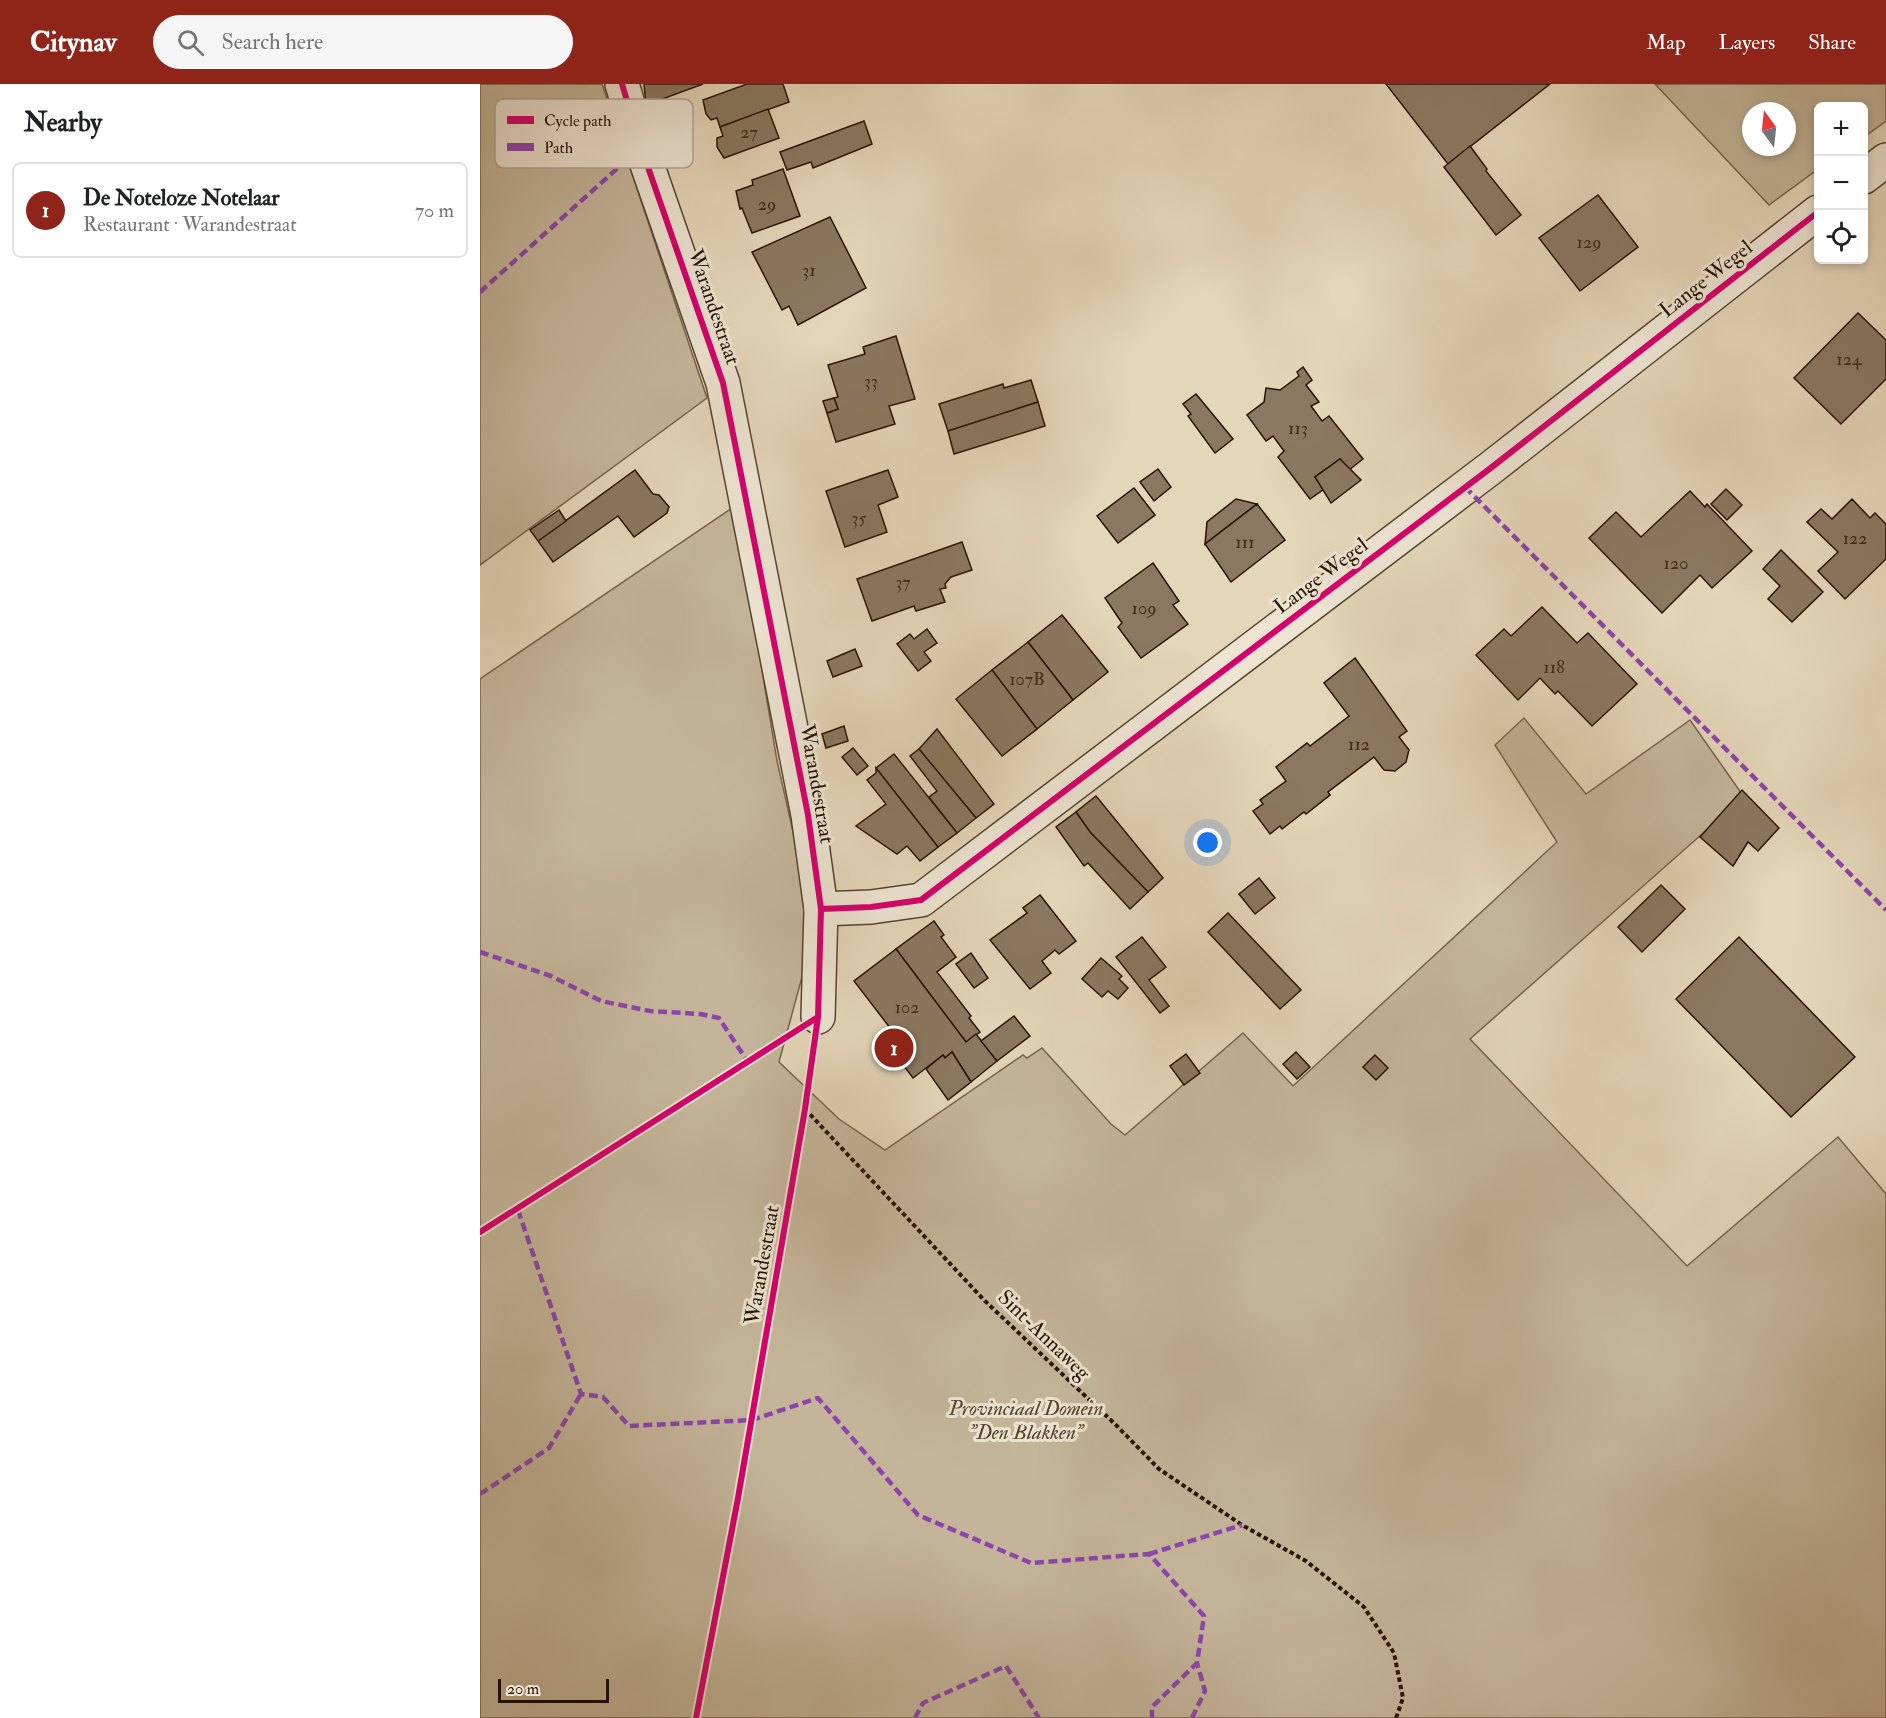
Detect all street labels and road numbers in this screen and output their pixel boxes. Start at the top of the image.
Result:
street label: Lange Wegel [1654,234,1759,324]
street label: Warandestraat [681,245,746,368]
street label: Lange Wegel [1269,531,1374,620]
street label: Warandestraat [793,721,841,846]
street label: Warandestraat [738,1203,786,1328]
street label: Sint-Annaweg [992,1284,1097,1386]

